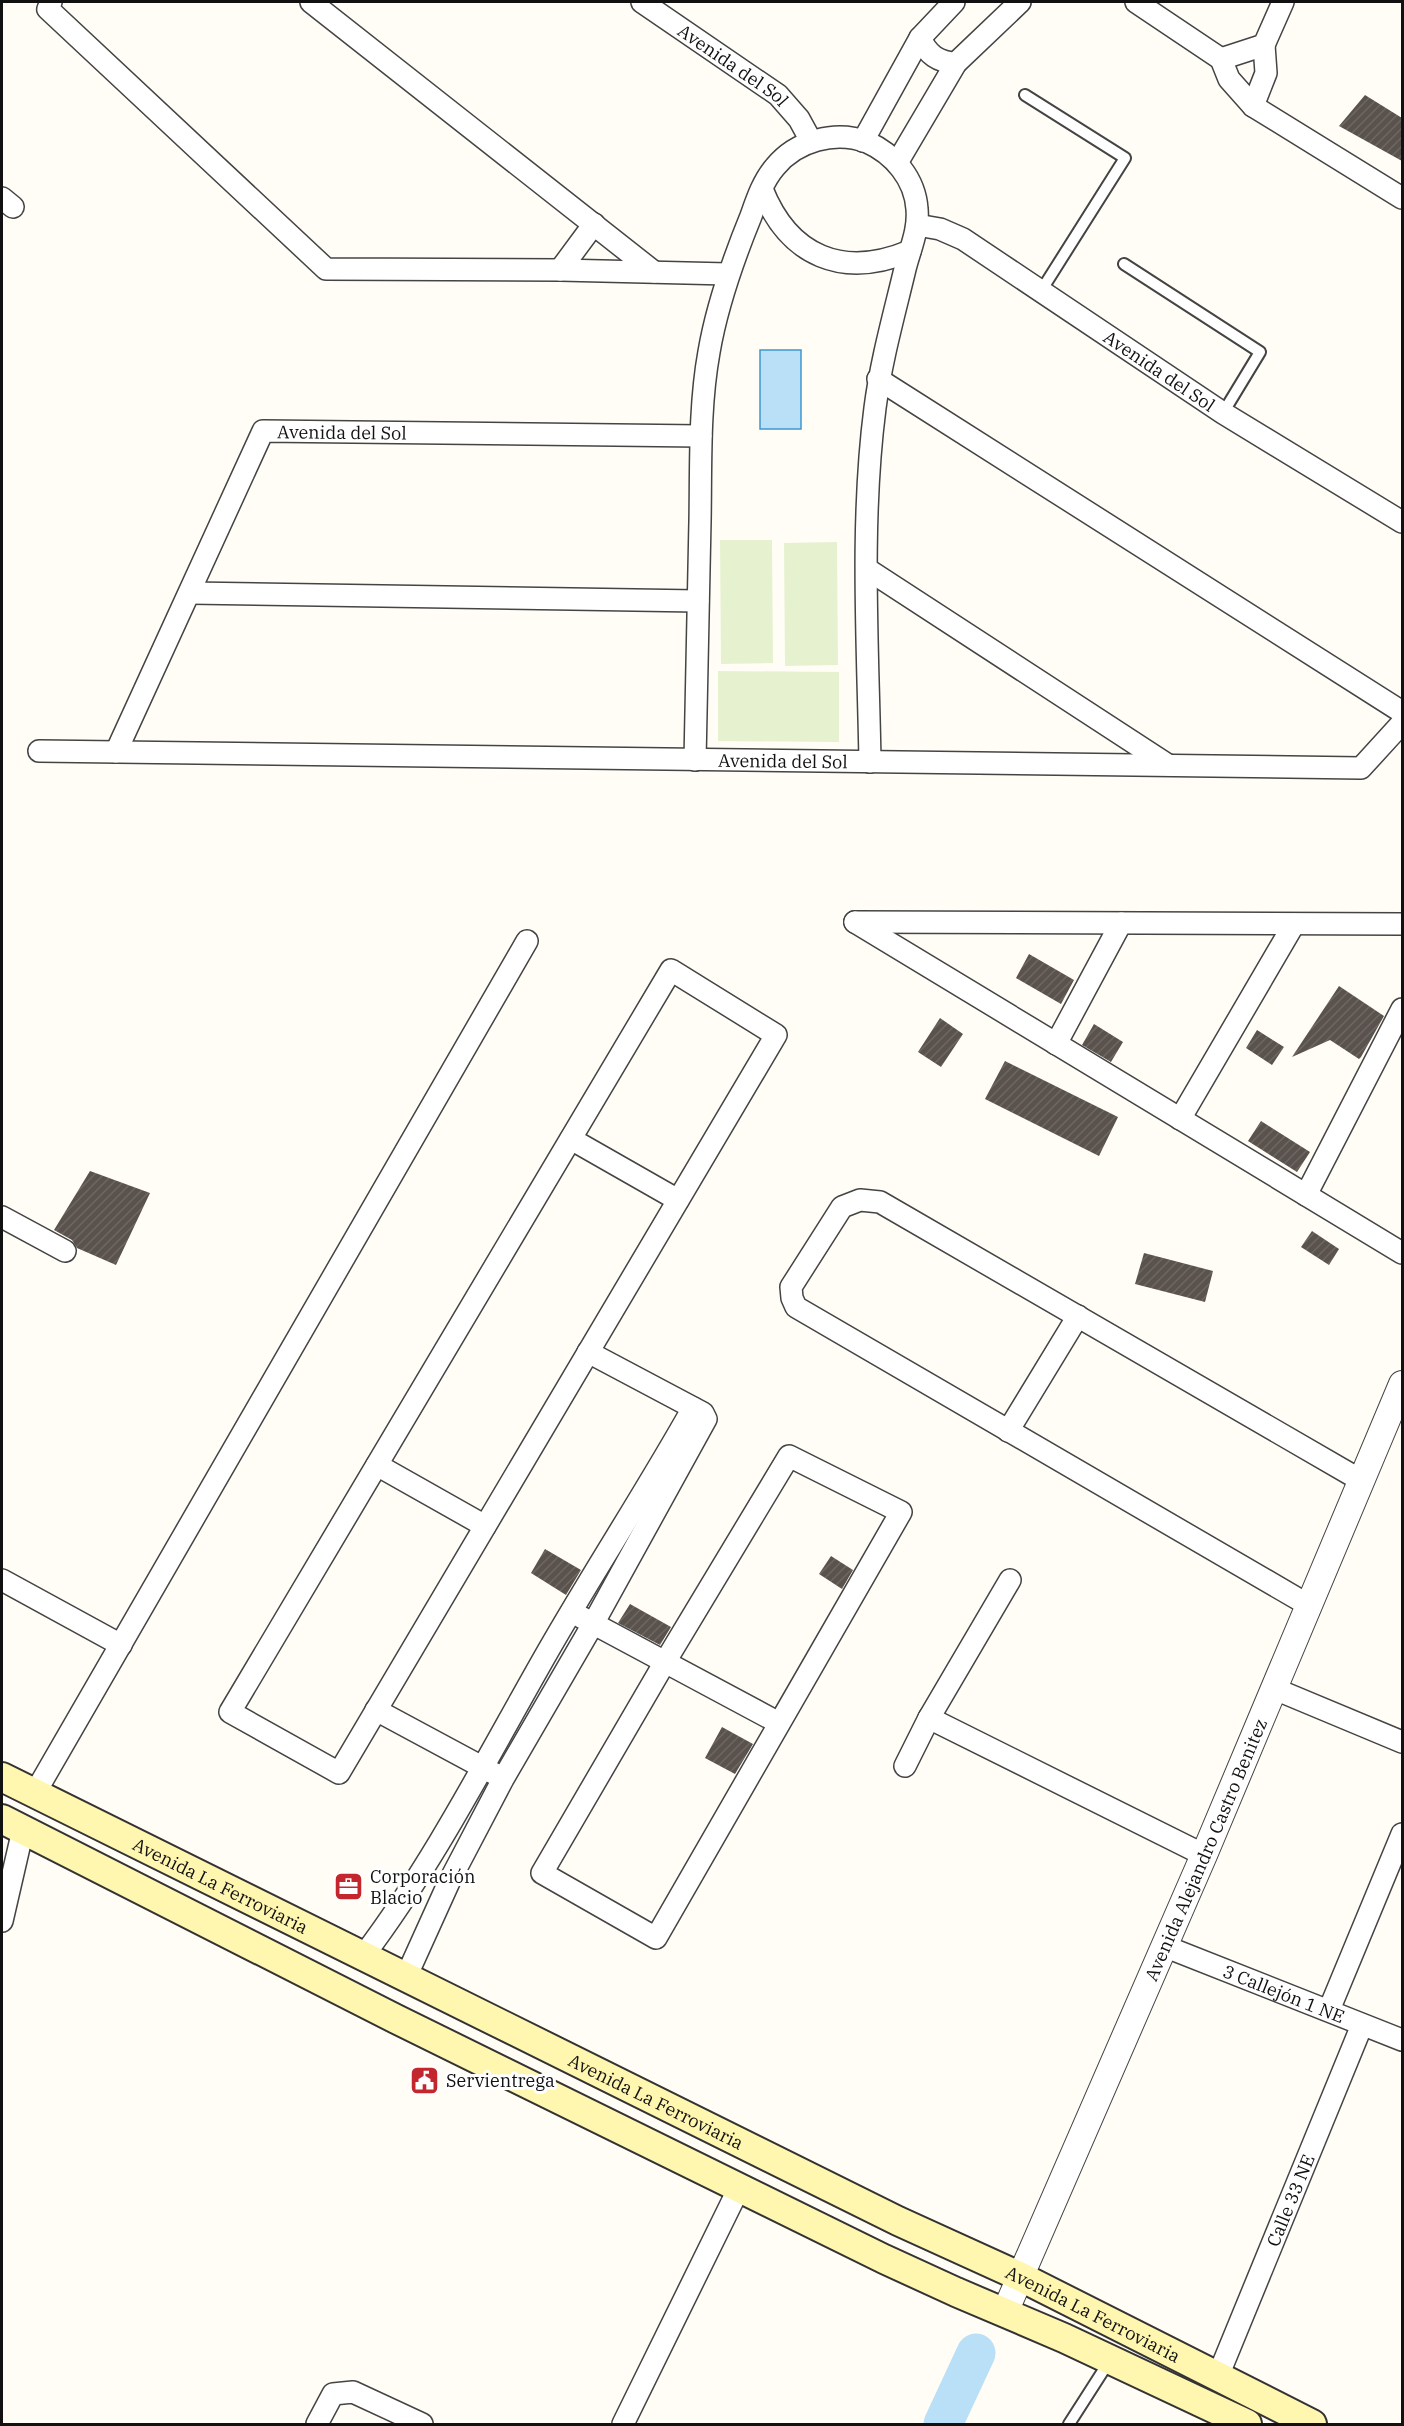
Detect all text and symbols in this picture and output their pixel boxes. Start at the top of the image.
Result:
street label: Avenida del Sol [674,19,794,111]
street label: Avenida del Sol [1099,325,1220,416]
street label: Avenida del Sol [277,420,407,444]
street label: Avenida del Sol [718,748,848,773]
street label: Avenida Alejandro Castro Benitez [1139,1715,1272,1984]
street label: Avenida La Ferroviaria [129,1832,312,1938]
place label: Corporación Blacio [370,1865,475,1909]
office icon: Corporación Blacio [333,1870,365,1902]
street label: 3 Callejón 1 NE [1220,1959,1348,2028]
street label: Avenida La Ferroviaria [565,2048,748,2154]
public building icon: Servientrega [409,2064,441,2096]
place label: Servientrega [446,2069,555,2092]
street label: Calle 33 NE [1261,2151,1319,2250]
street label: Avenida La Ferroviaria [1002,2260,1185,2367]

